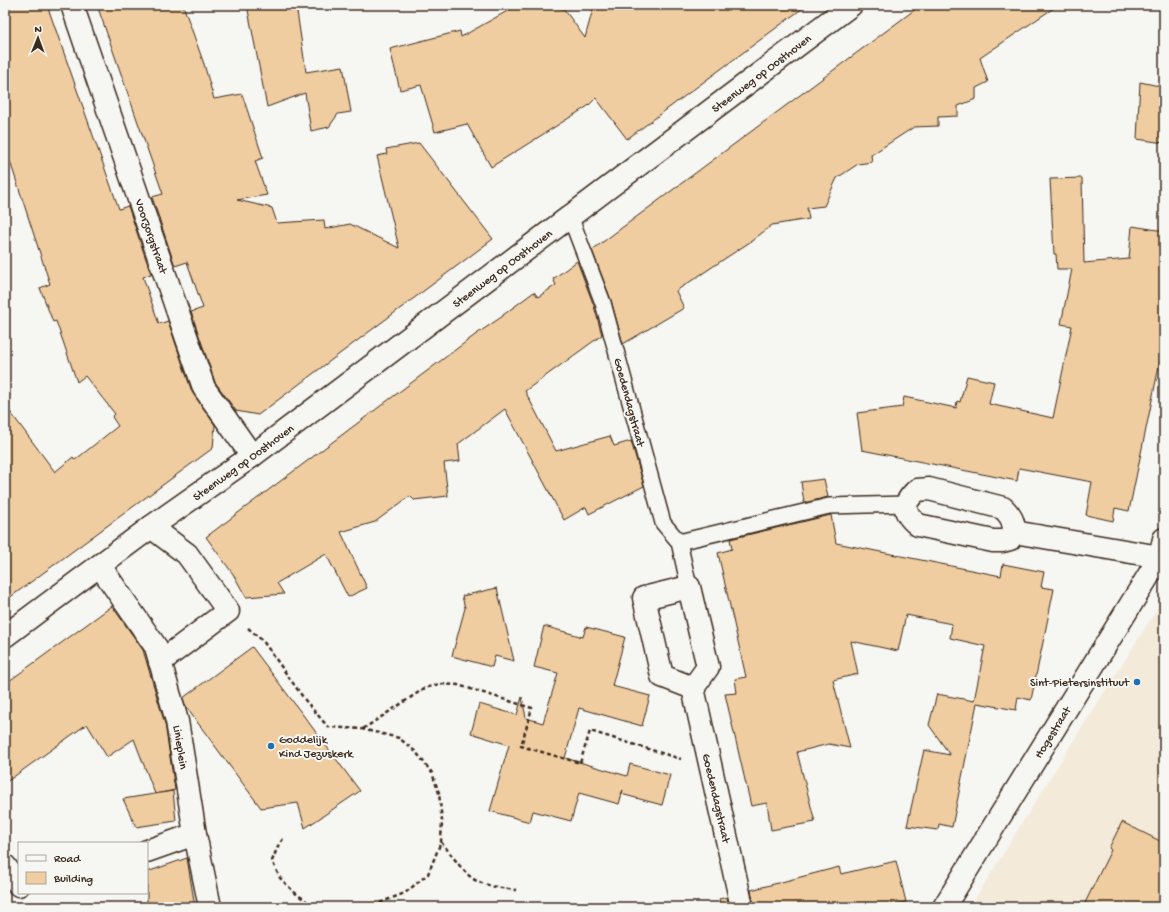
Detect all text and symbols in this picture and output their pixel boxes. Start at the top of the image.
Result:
north arrow [18,18,58,58]
text: N [34,24,42,36]
street label: Steenweg op Oosthoven [710,32,815,117]
street label: Voorzorgstraat [131,197,170,277]
street label: Steenweg op Oosthoven [451,227,556,312]
street label: Goedendagstraat [610,357,647,449]
street label: Steenweg op Oosthoven [191,422,298,505]
place label: Sint-Pietersinstituut [1030,677,1130,691]
marker: Sint-Pietersinstituut [1132,677,1142,687]
street label: Hogestraat [1032,704,1076,761]
street label: Linieplein [169,724,189,771]
place label: Goddelijk Kind Jezuskerk [279,734,354,762]
marker: Goddelijk Kind Jezuskerk [266,741,276,751]
street label: Goedendagstraat [698,752,732,846]
legend [18,842,148,894]
text: Road [54,853,81,867]
text: Building [53,873,93,887]

